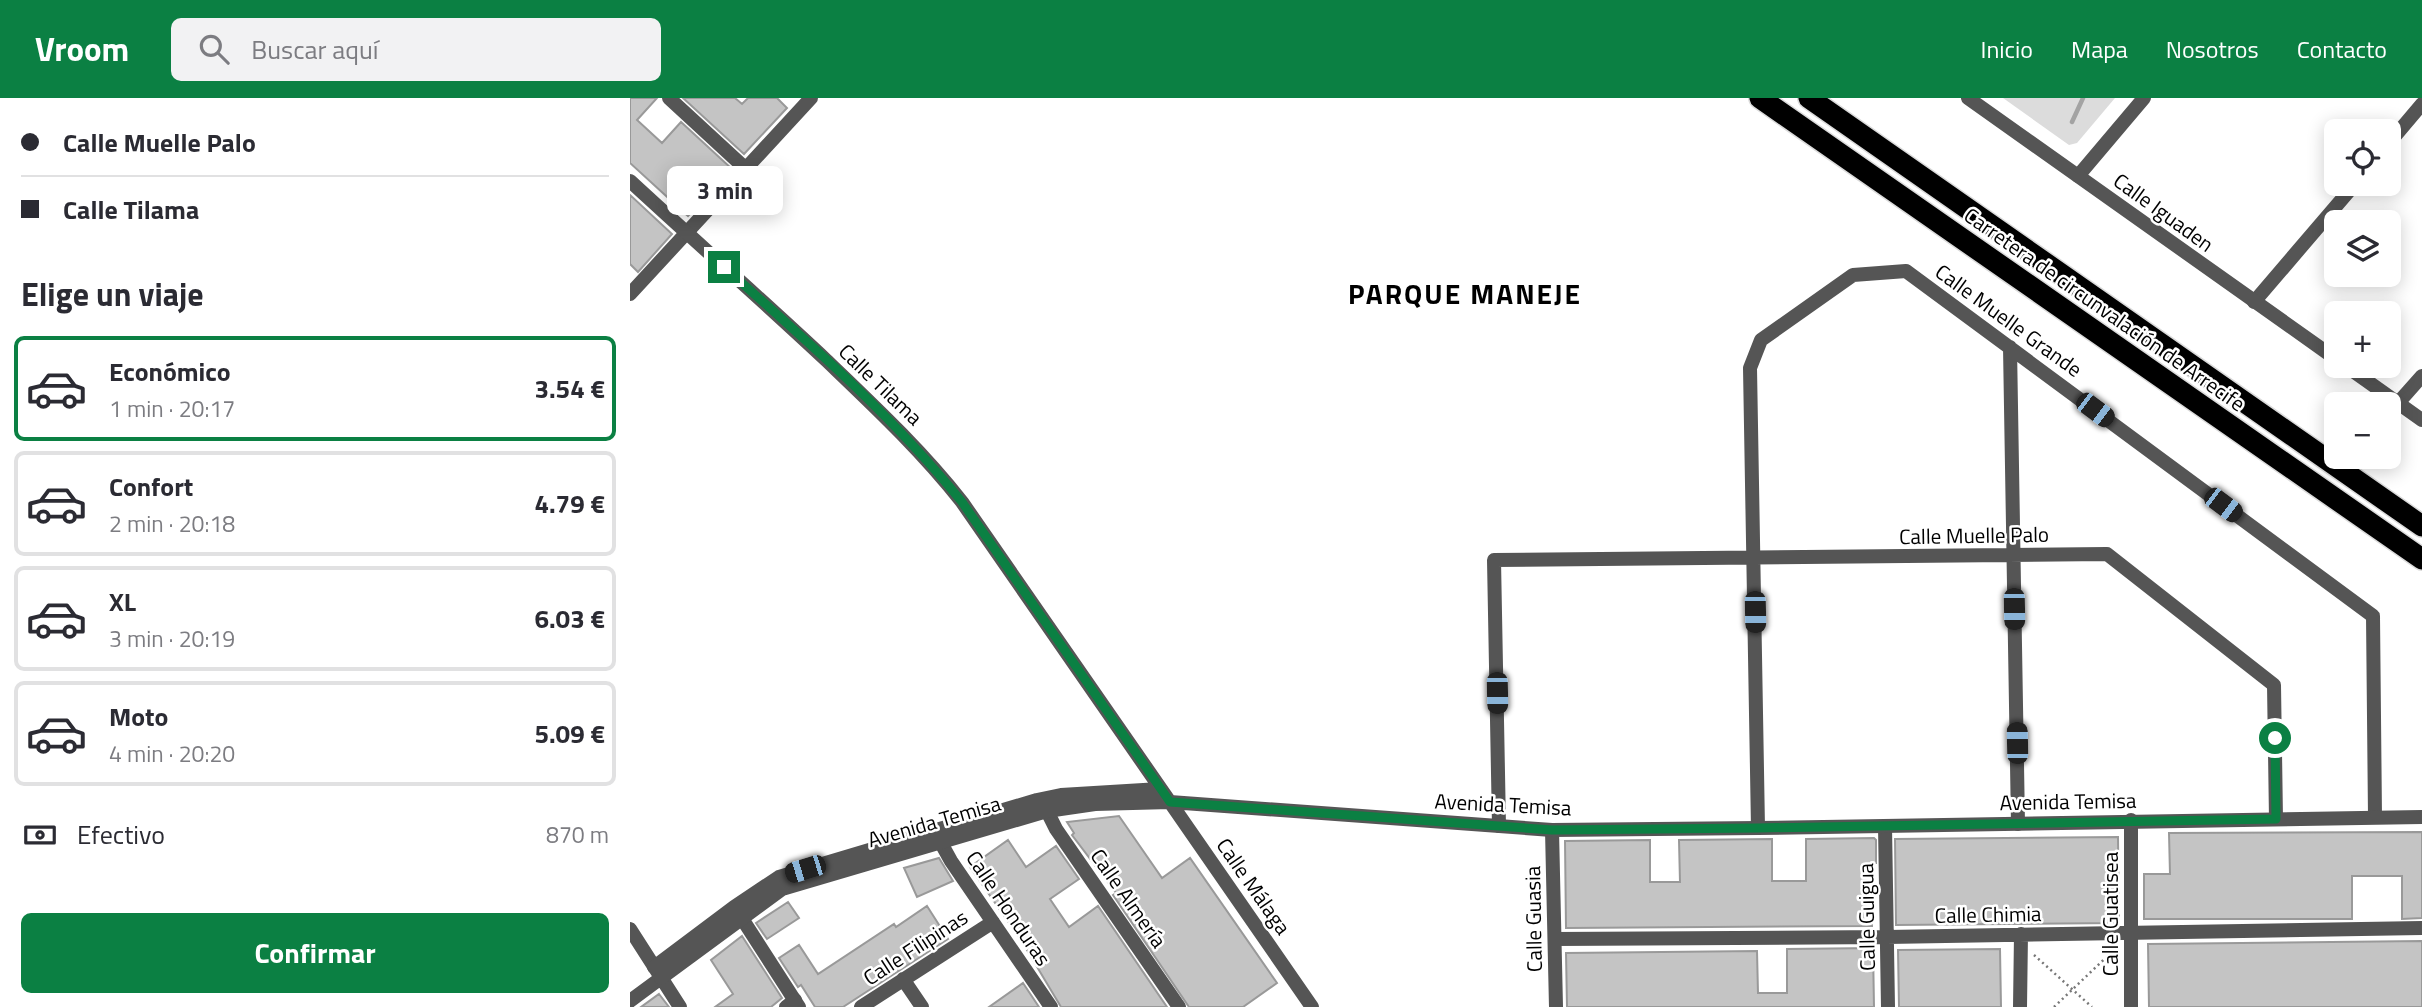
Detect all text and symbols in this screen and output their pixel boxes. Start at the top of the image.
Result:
search box [171,18,661,81]
text: Vroom [35,24,129,74]
icon: search [195,30,233,68]
text: Buscar aquí [251,30,378,69]
text: Inicio [1981,31,2033,67]
text: Mapa [2071,31,2128,67]
text: Nosotros [2166,31,2259,67]
text: Contacto [2297,31,2387,67]
map controls [2324,119,2401,469]
button: locate [2324,119,2401,196]
text: Calle Muelle Palo [63,123,256,162]
street label: Calle Iguaden [2107,165,2221,259]
callout: 3 min [666,166,782,214]
text: 3 min [697,173,753,208]
text: Calle Tilama [63,190,199,229]
street label: Carretera de circunvalación de Arrecife [1958,199,2252,419]
button: layers [2324,210,2401,287]
route end [708,251,740,283]
street label: Calle Muelle Grande [1929,256,2089,384]
text: Elige un viaje [21,270,204,318]
district label: PARQUE MANEJE [1348,272,1582,315]
button: + [2324,301,2401,378]
street label: Calle Tilama [832,336,931,433]
text: Económico [109,352,231,391]
icon: car [25,357,88,420]
text: 3.54 € [534,369,605,408]
car [2072,389,2119,431]
text: 1 min · 20:17 [109,391,235,426]
button: − [2324,392,2401,469]
text: Confort [109,467,193,506]
icon: car [25,472,88,535]
text: 4.79 € [534,484,605,523]
car [2200,484,2247,526]
text: 2 min · 20:18 [109,506,235,541]
street label: Calle Muelle Palo [1899,518,2049,552]
text: XL [109,582,136,621]
icon: car [25,587,88,650]
car [2004,588,2025,630]
car [1745,591,1766,633]
text: 6.03 € [534,599,605,638]
text: 3 min · 20:19 [109,621,235,656]
car [1487,672,1508,714]
text: Moto [109,697,168,736]
icon: car [25,702,88,765]
text: 5.09 € [534,714,605,753]
car [2007,722,2028,764]
route start [2259,722,2291,754]
text: 4 min · 20:20 [109,736,235,771]
street label: Avenida Temisa [1434,784,1573,824]
street label: Avenida Temisa [1999,784,2137,818]
street label: Avenida Temisa [864,787,1005,855]
text: Efectivo [77,815,165,854]
icon: cash [21,816,59,854]
text: 870 m [546,817,609,852]
street label: Calle Málaga [1209,831,1299,941]
street label: Calle Almería [1083,842,1175,955]
street label: Calle Honduras [959,844,1059,972]
street label: Calle Guatisea [2094,851,2126,976]
car [782,853,829,885]
street label: Calle Guigua [1849,862,1883,971]
street label: Calle Guasia [1516,865,1550,972]
street label: Calle Chimia [1934,897,2042,931]
street label: Calle Filipinas [856,901,974,993]
button: Confirmar [21,913,609,993]

